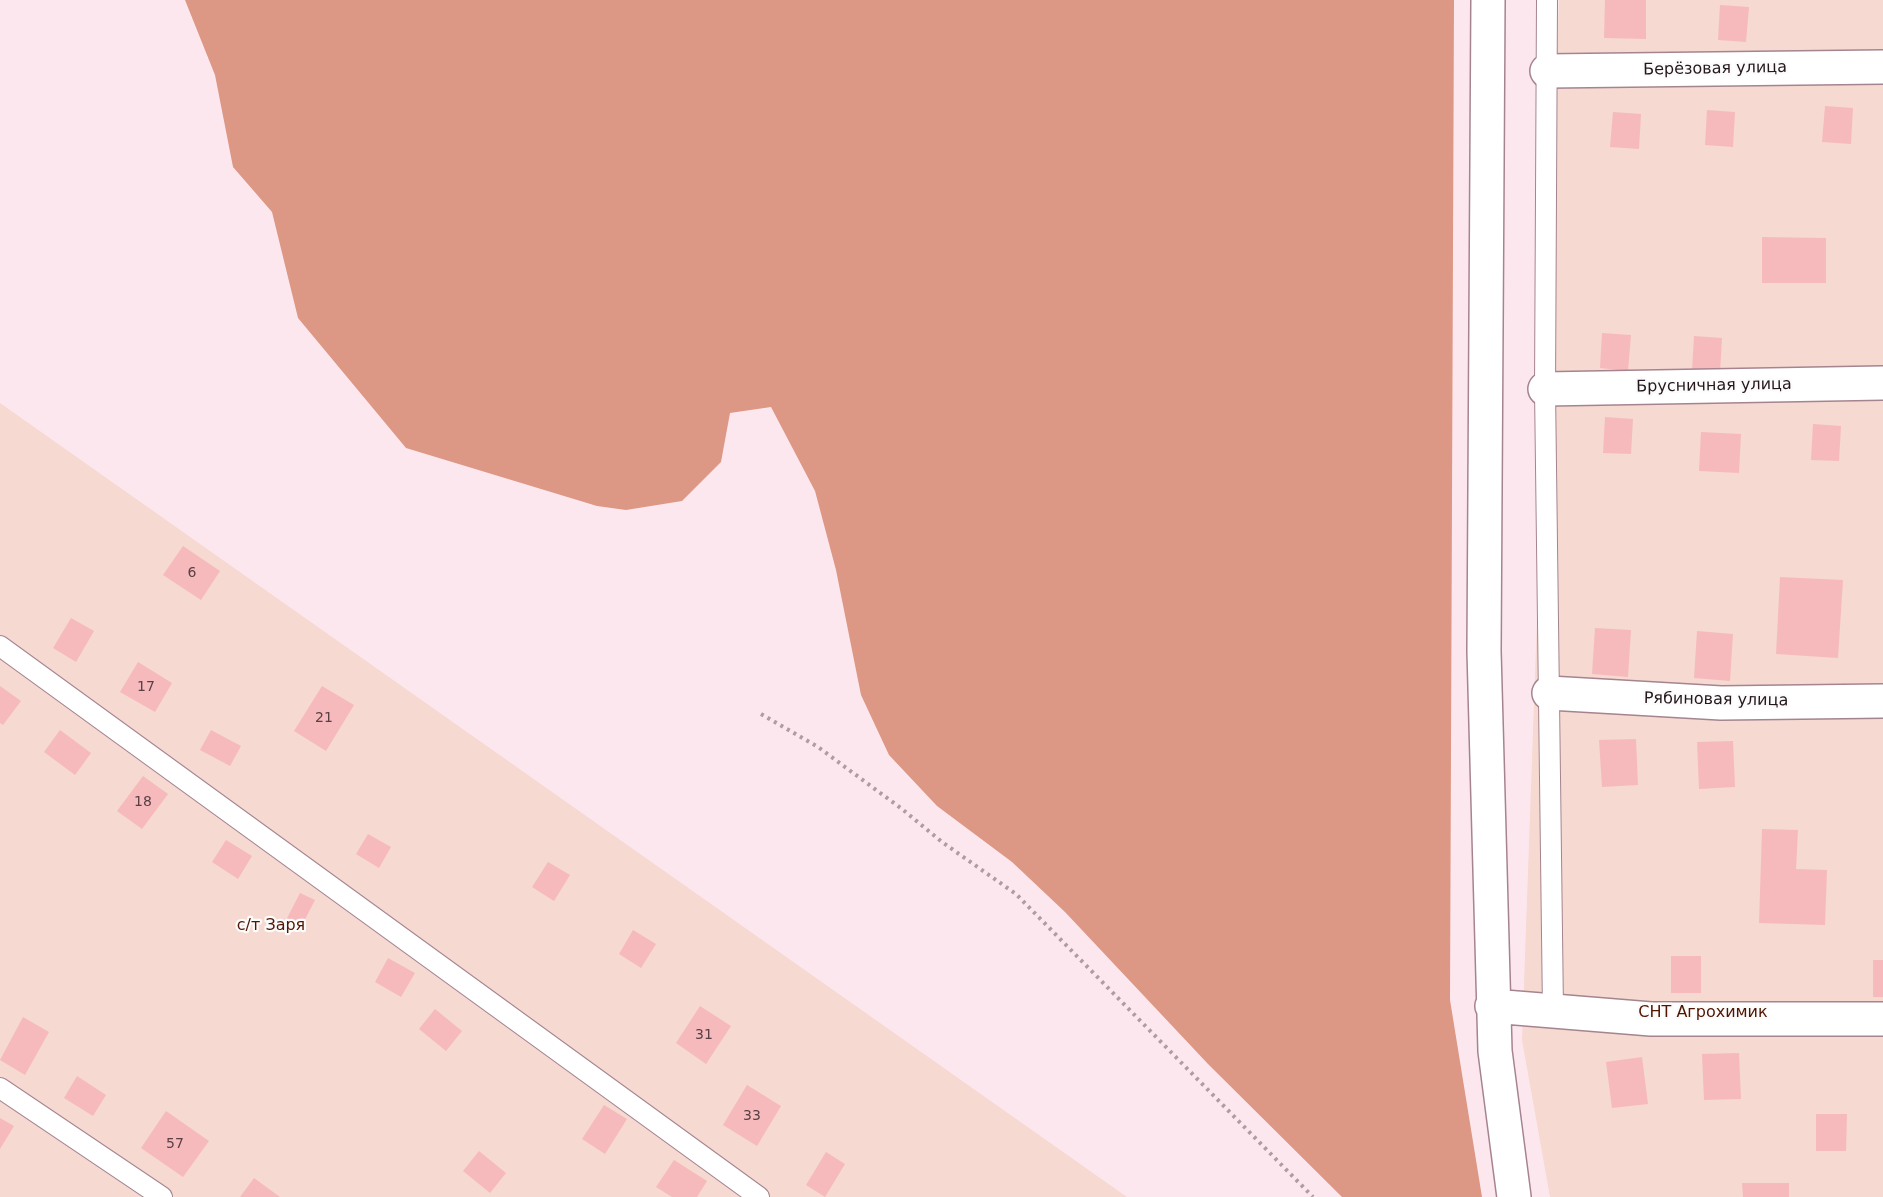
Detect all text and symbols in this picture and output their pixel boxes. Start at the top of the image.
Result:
street label: Берёзовая улица [1643,58,1787,80]
street label: Брусничная улица [1636,375,1792,397]
house number: 6 [188,565,196,581]
house number: 17 [137,679,155,695]
street label: Рябиновая улица [1644,689,1788,711]
house number: 21 [315,710,333,726]
house number: 18 [134,794,152,810]
park label: с/т Заря [237,916,305,936]
park label: СНТ Агрохимик [1638,1003,1768,1023]
house number: 31 [695,1027,713,1043]
house number: 33 [743,1108,761,1124]
house number: 57 [166,1136,184,1152]

